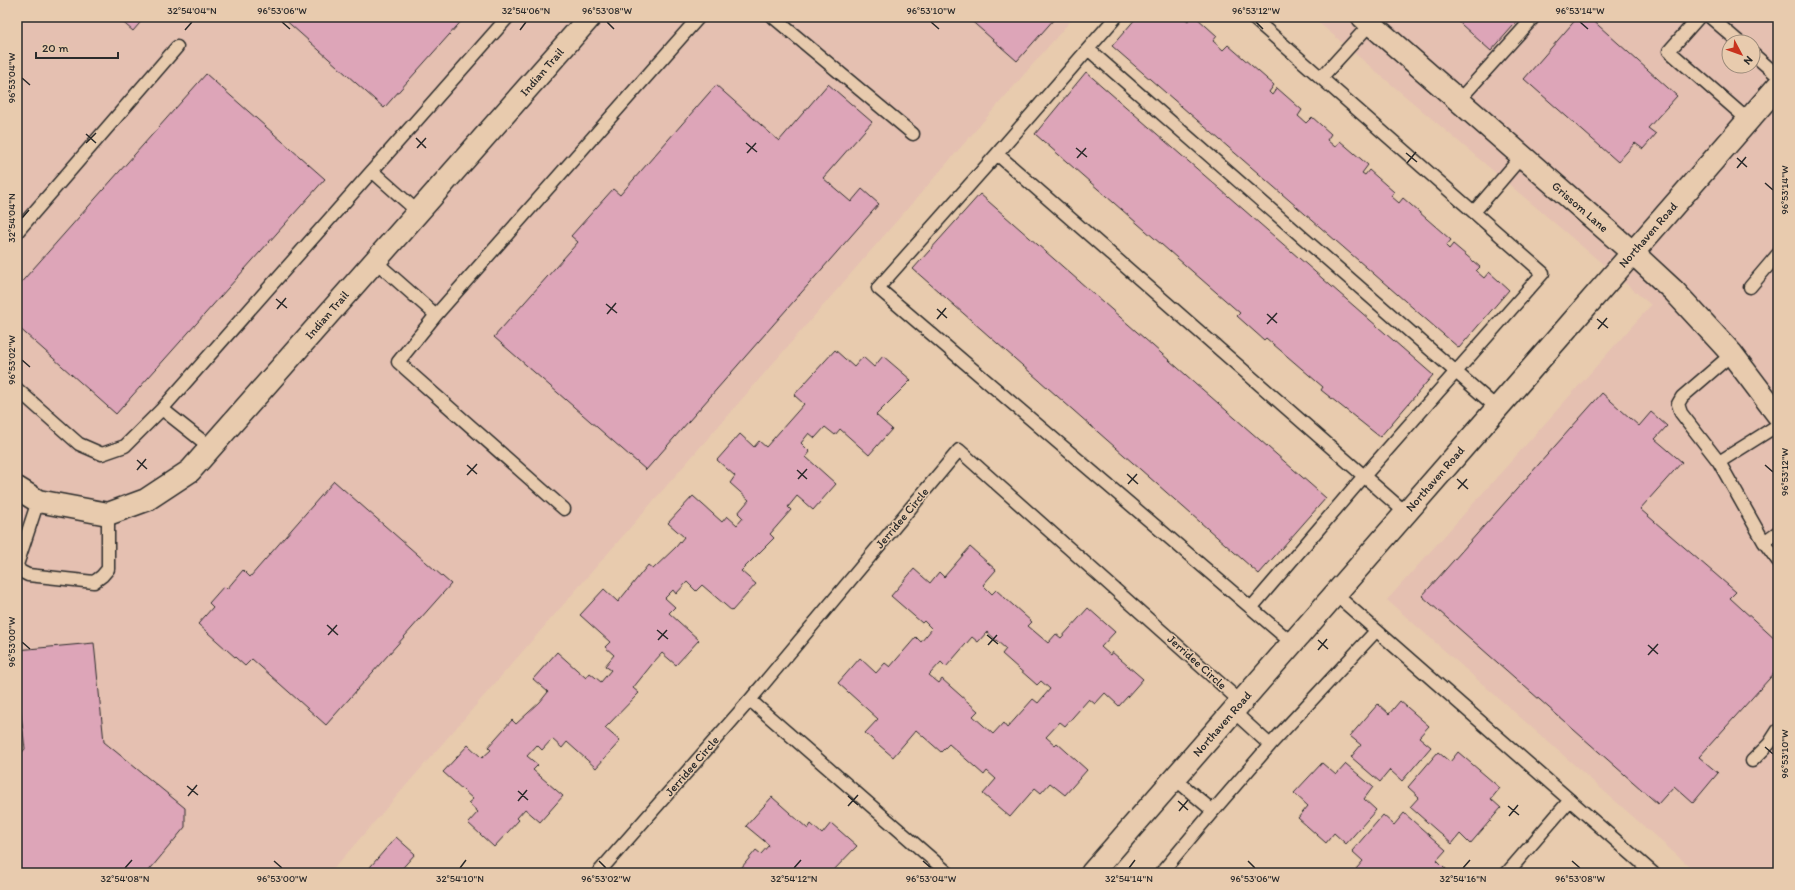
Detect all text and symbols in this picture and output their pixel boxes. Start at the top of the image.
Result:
text: 32°54'04"N [167,4,217,17]
text: 96°53'06"W [257,4,307,17]
text: 32°54'06"N [502,4,551,17]
text: 96°53'08"W [582,4,632,17]
text: 96°53'10"W [906,4,956,17]
text: 96°53'12"W [1232,4,1281,17]
text: 96°53'14"W [1556,4,1605,17]
scale bar [36,34,118,60]
north arrow [1721,34,1761,74]
text: 20 m [42,41,69,55]
street label: Indian Trail [517,45,567,99]
text: 96°53'04"W [5,52,18,103]
text: N [1741,53,1756,67]
text: 96°53'14"W [1778,165,1791,214]
street label: Grissom Lane [1549,179,1611,235]
text: 32°54'04"N [5,193,18,243]
street label: Northaven Road [1616,199,1680,271]
street label: Indian Trail [302,288,352,342]
text: 96°53'02"W [5,335,18,385]
street label: Northaven Road [1403,443,1467,515]
text: 96°53'12"W [1778,447,1791,496]
street label: Jerridee Circle [873,485,932,551]
text: 96°53'00"W [5,616,18,667]
street label: Jerridee Circle [1164,632,1230,692]
street label: Northaven Road [1190,688,1254,760]
text: 96°53'10"W [1778,729,1791,779]
street label: Jerridee Circle [662,733,722,799]
text: 32°54'08"N [101,872,150,885]
text: 96°53'00"W [257,872,308,885]
text: 32°54'10"N [436,872,484,885]
text: 96°53'02"W [581,872,631,885]
text: 32°54'12"N [770,872,818,885]
text: 96°53'04"W [906,872,957,885]
text: 32°54'14"N [1105,872,1153,885]
text: 96°53'06"W [1230,872,1280,885]
text: 32°54'16"N [1439,872,1487,885]
text: 96°53'08"W [1555,872,1605,885]

